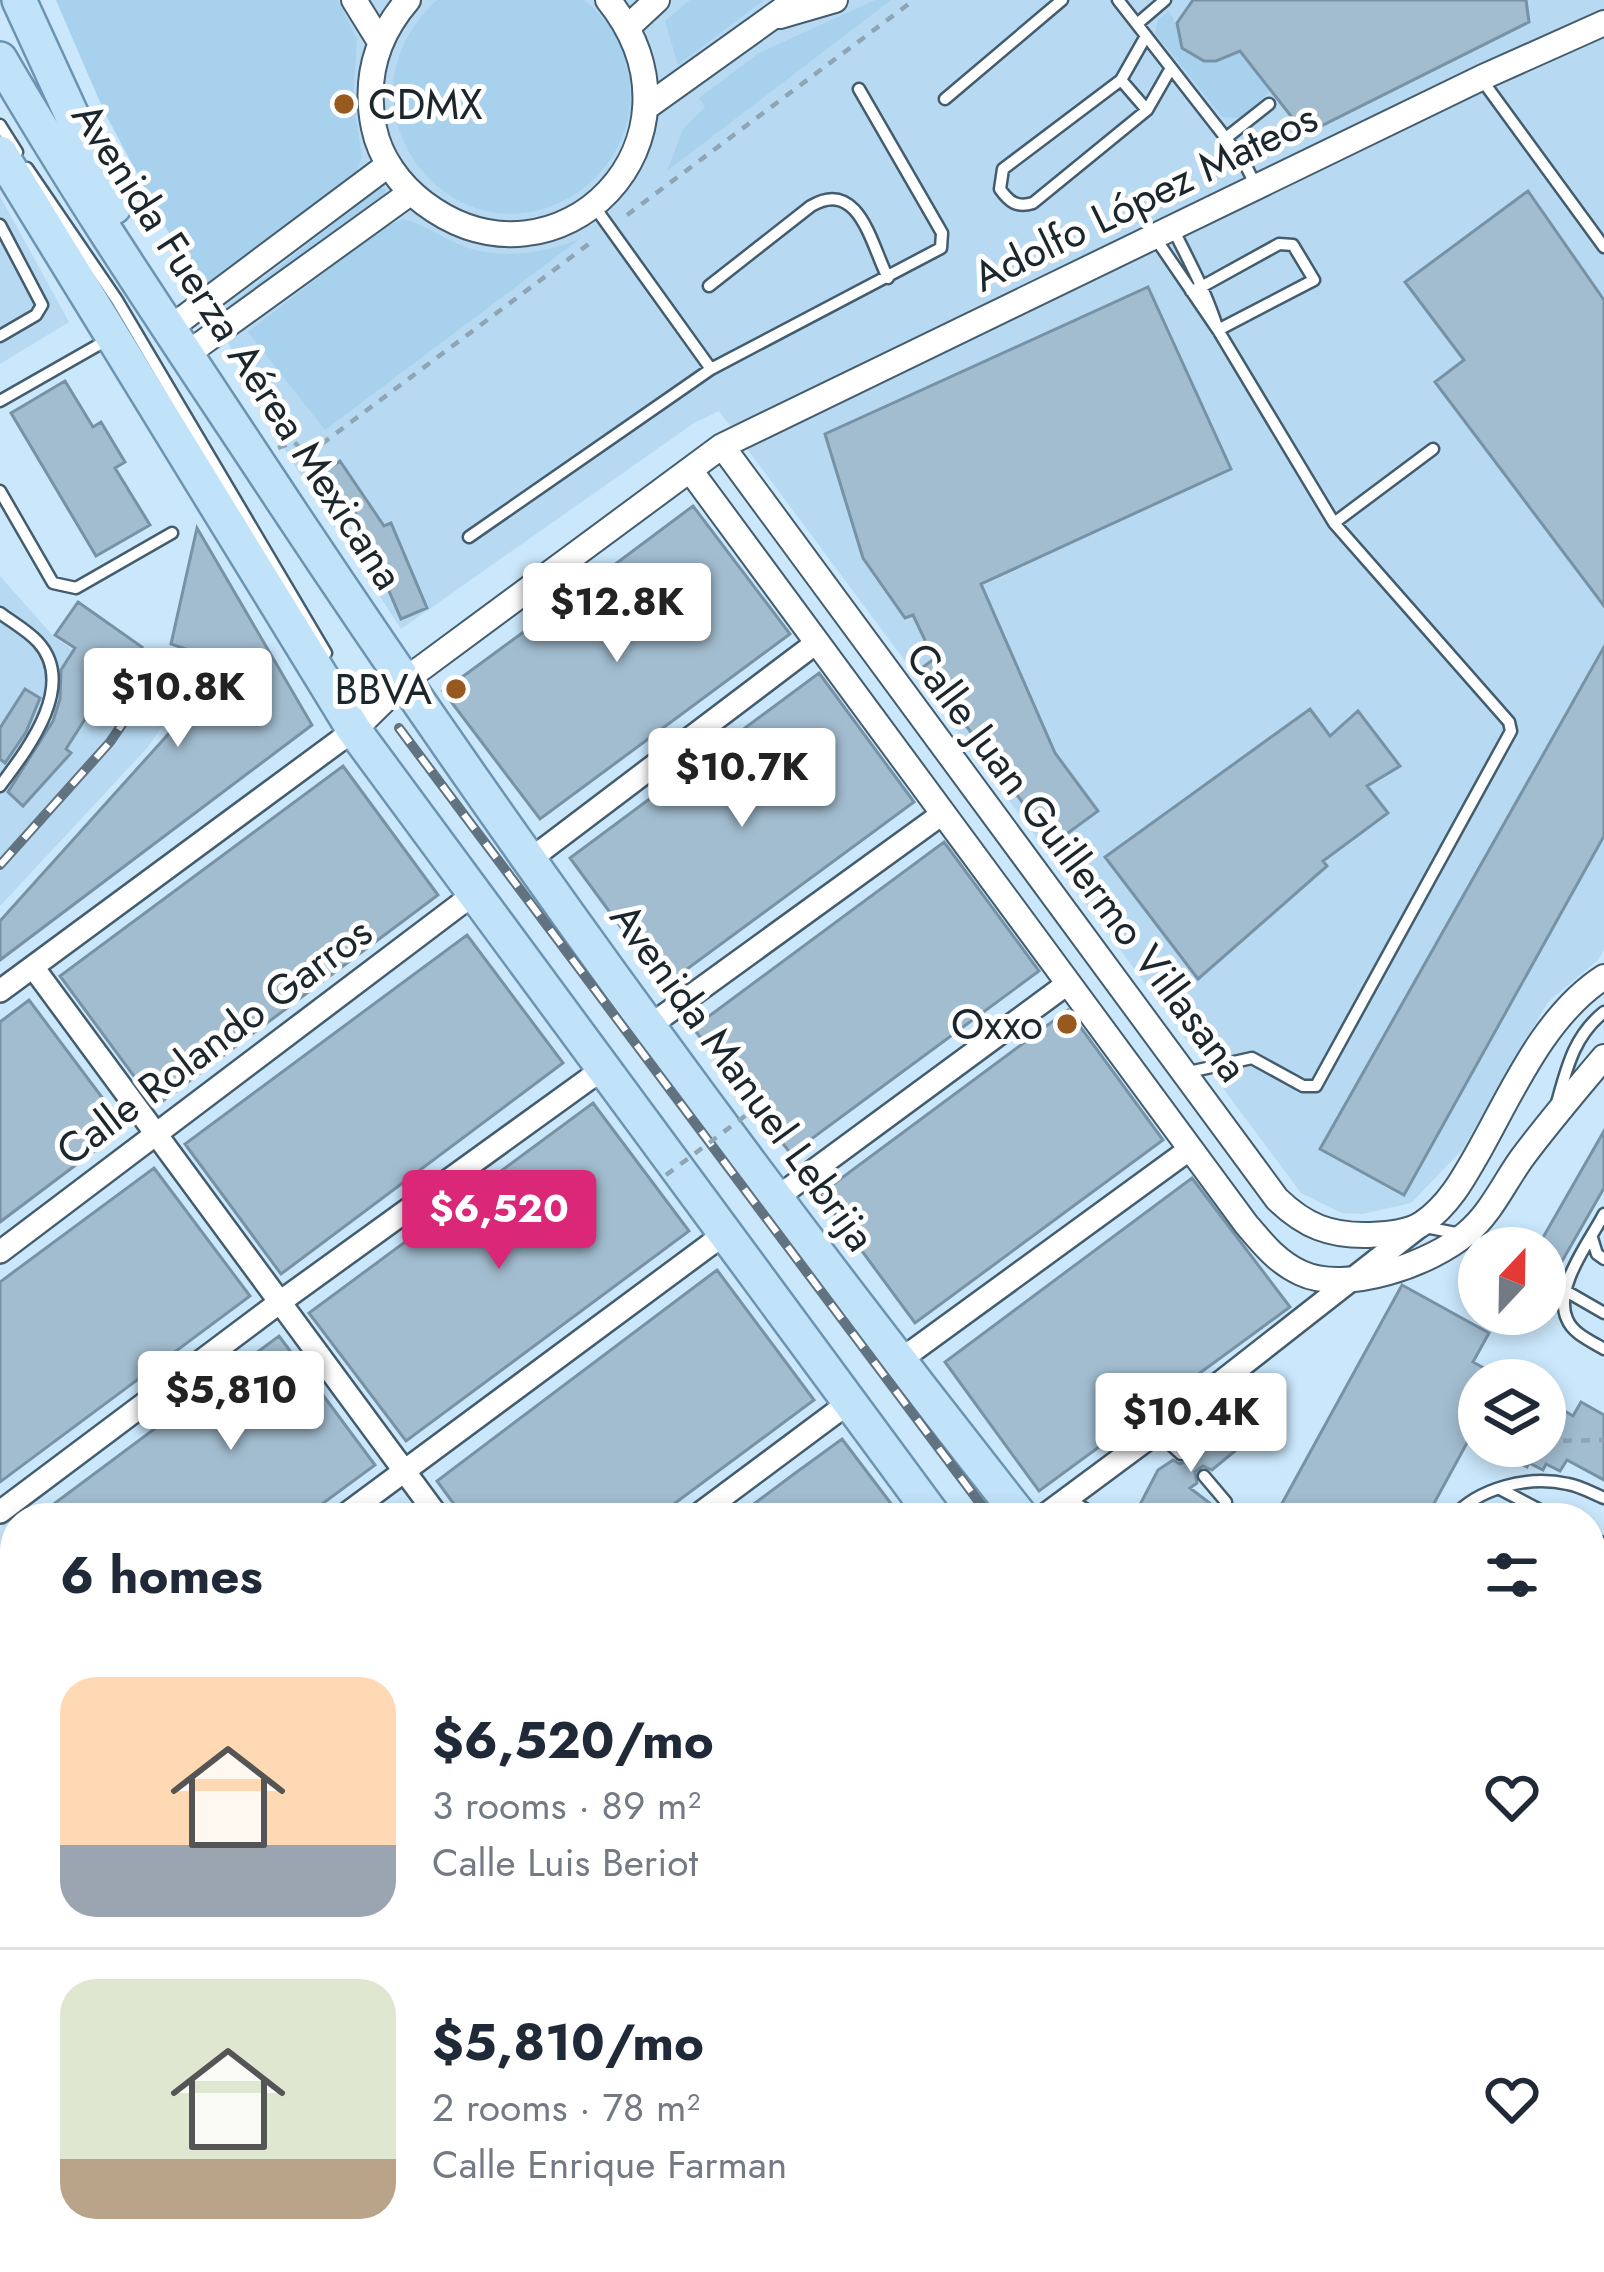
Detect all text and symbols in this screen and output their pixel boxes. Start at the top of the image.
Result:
place label: CDMX [368,74,483,135]
street label: Adolfo López Mateos [963,87,1327,307]
street label: Avenida Fuerza Aérea Mexicana [57,90,419,602]
marker: CDMX [331,91,357,117]
pin: $12.8K [519,563,715,665]
text: $12.8K [550,573,684,630]
street label: Calle Juan Guillermo Villasana [891,630,1263,1094]
pin: $10.8K [80,648,276,750]
text: $10.8K [111,658,245,715]
place label: BBVA [335,659,432,720]
marker: BBVA [443,676,469,702]
pin: $10.7K [644,728,840,830]
text: $10.7K [675,738,809,795]
street label: Avenida Manuel Lebrija [596,890,890,1264]
street label: Calle Rolando Garros [43,902,385,1180]
place label: Oxxo [951,994,1043,1055]
marker: Oxxo [1054,1011,1080,1037]
pin: $6,520 [401,1170,597,1272]
text: $6,520 [429,1180,569,1237]
north arrow [1458,1227,1566,1335]
map controls [1458,1227,1566,1467]
pin: $5,810 [133,1351,329,1453]
button: layers [1458,1359,1566,1467]
text: $5,810 [165,1361,297,1418]
pin: $10.4K [1093,1373,1289,1475]
text: $10.4K [1123,1383,1259,1440]
text: 6 homes [60,1538,263,1612]
icon: filters [1479,1542,1545,1608]
text: $6,520/mo [432,1703,714,1777]
icon: home [156,1725,300,1869]
icon: heart [1479,1764,1545,1830]
text: 3 rooms · 89 m² [432,1777,701,1834]
text: Calle Luis Beriot [432,1834,698,1891]
text: $5,810/mo [432,2005,704,2079]
icon: home [156,2027,300,2171]
icon: heart [1479,2066,1545,2132]
text: 2 rooms · 78 m² [432,2079,700,2136]
text: Calle Enrique Farman [432,2136,787,2193]

